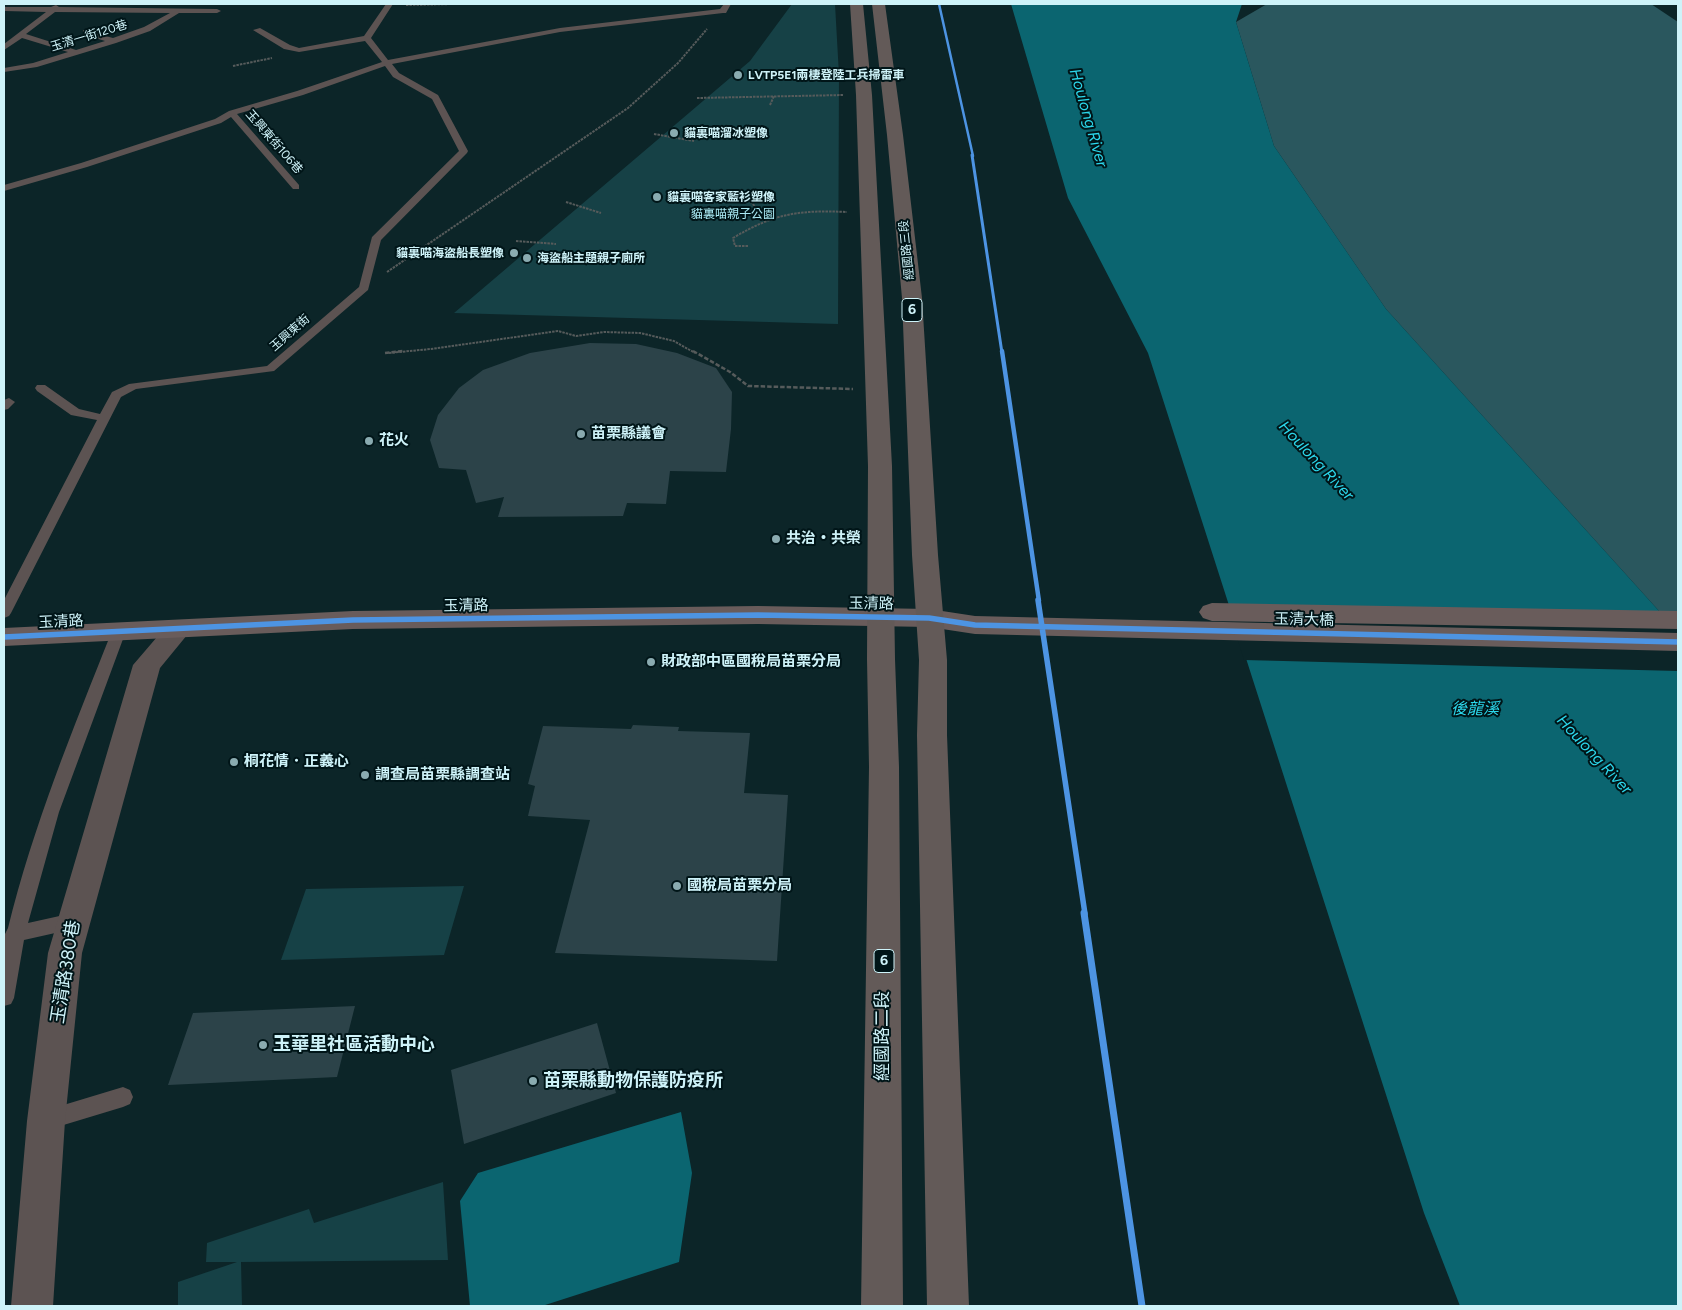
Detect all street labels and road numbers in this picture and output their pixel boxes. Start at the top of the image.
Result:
street label: 玉清一街120巷 [49,18,129,54]
street label: 玉興東街106巷 [243,107,305,177]
street label: 經國路三段 [897,219,917,281]
road number: 6 [902,298,922,322]
street label: 玉興東街 [267,312,313,354]
street label: 玉清路 [848,595,894,613]
street label: 玉清路 [443,597,489,615]
street label: 玉清大橋 [1274,610,1334,630]
street label: 玉清路 [38,612,84,632]
street label: 玉清路380巷 [47,919,85,1025]
road number: 6 [874,949,894,972]
street label: 經國路二段 [872,991,894,1081]

